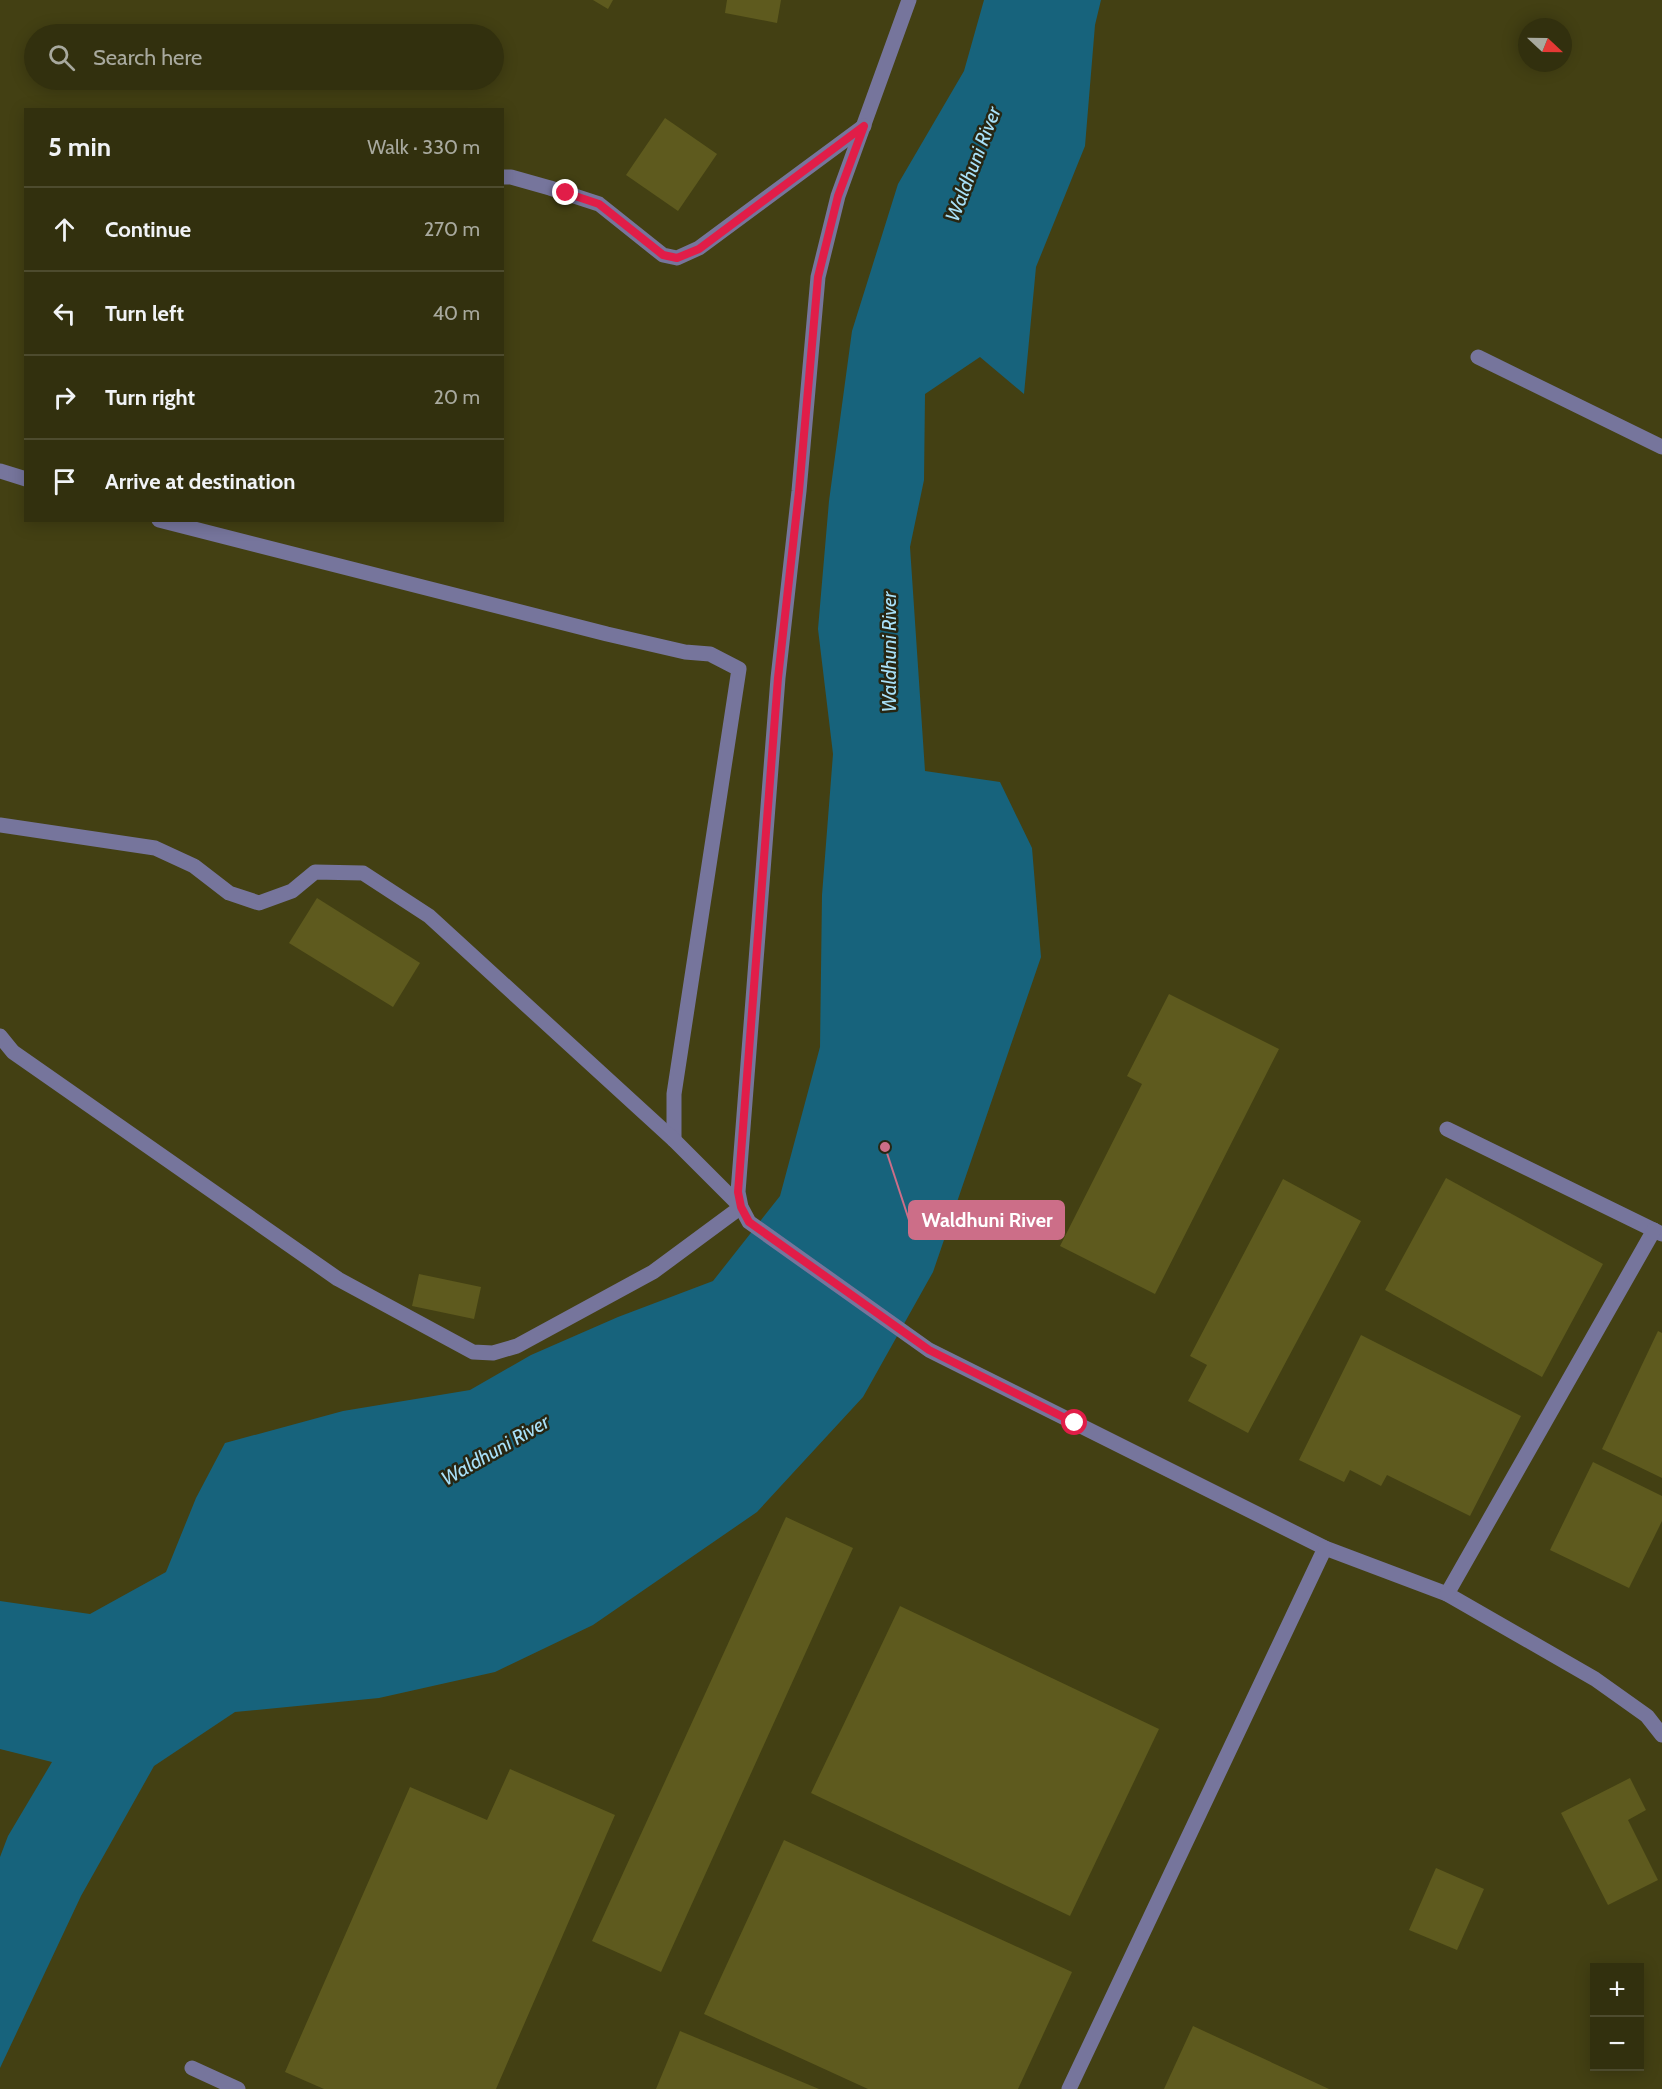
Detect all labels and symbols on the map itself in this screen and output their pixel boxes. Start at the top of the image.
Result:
north arrow [1518,18,1572,72]
water label: Waldhuni River [940,102,1006,225]
route end [552,179,578,205]
water label: Waldhuni River [877,591,901,712]
callout: Waldhuni River [909,1201,1064,1239]
text: Waldhuni River [921,1208,1053,1232]
water label: Waldhuni River [437,1409,554,1491]
route start [1061,1409,1087,1435]

